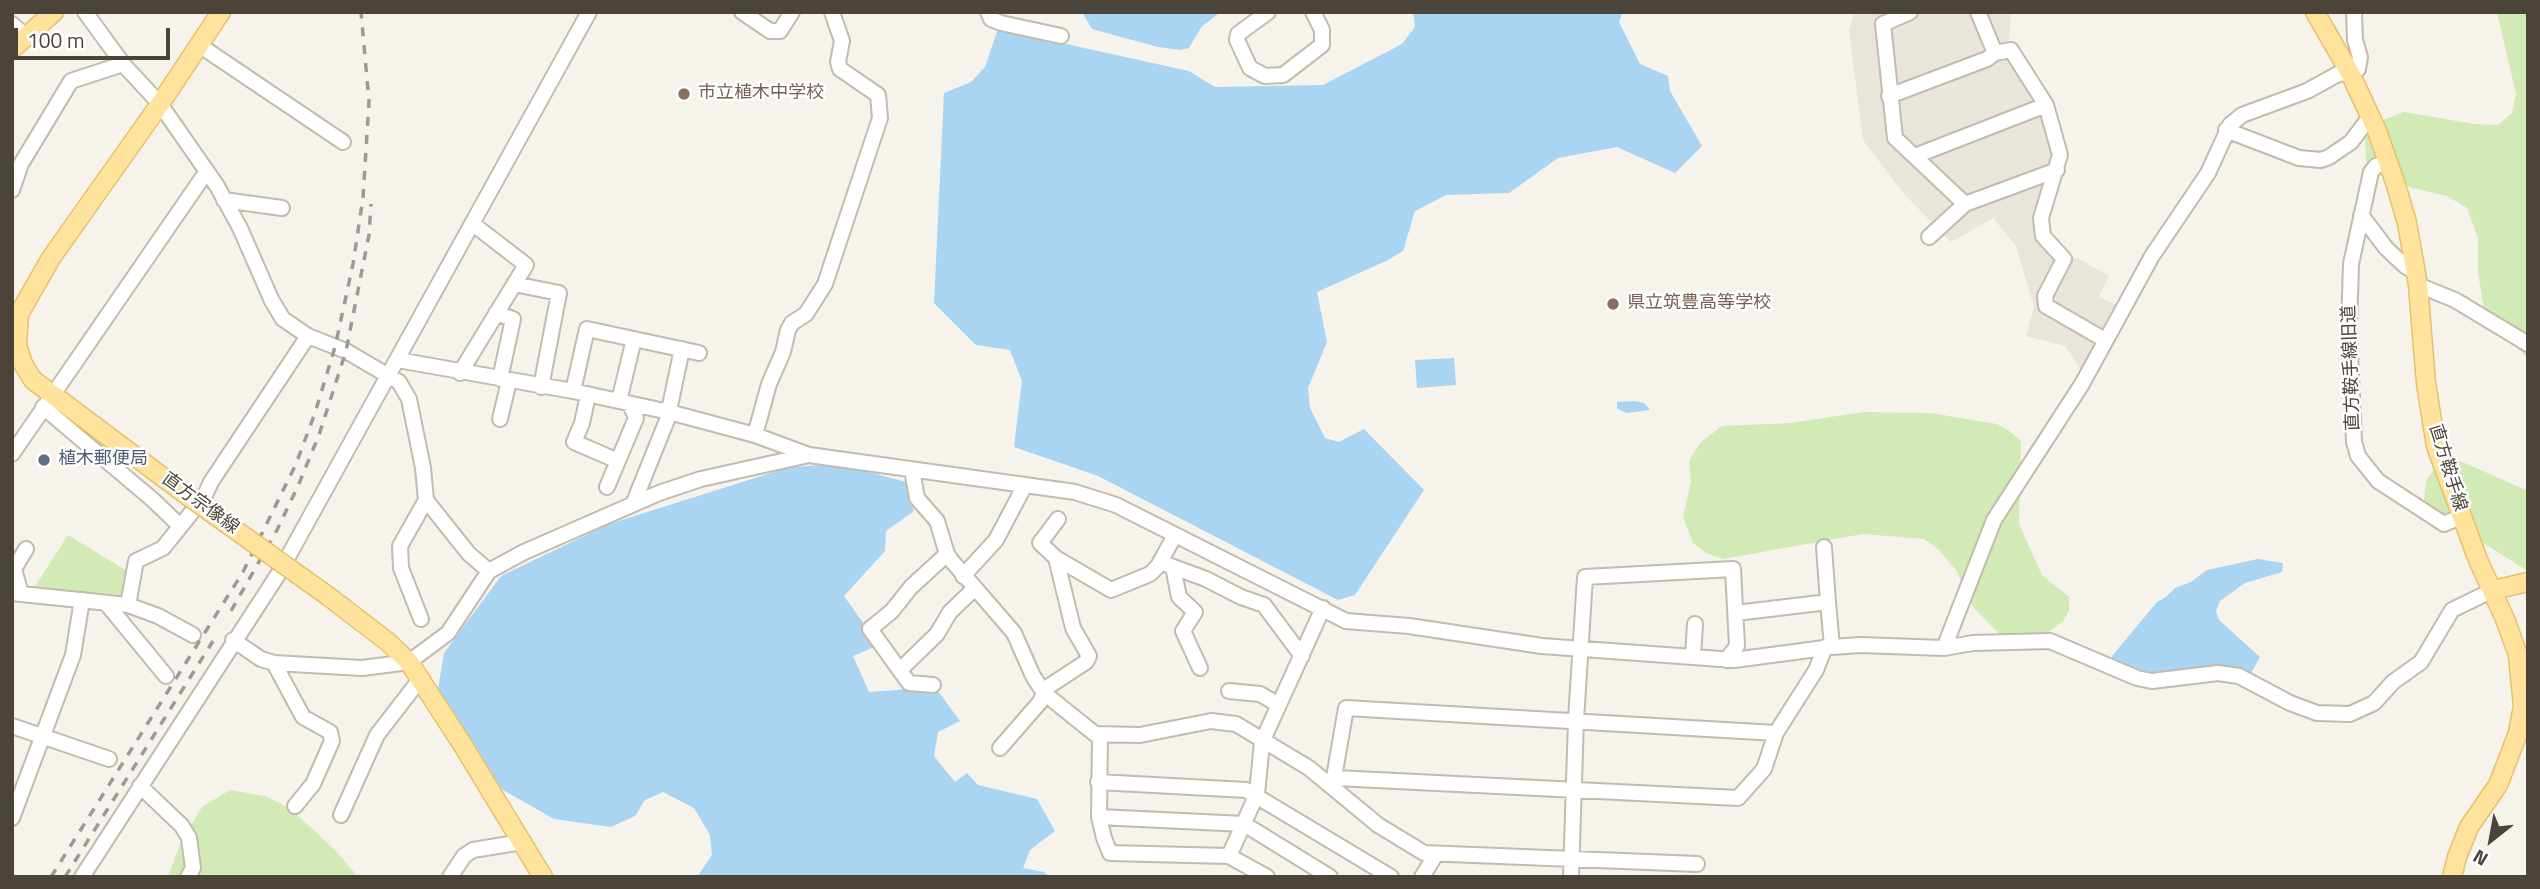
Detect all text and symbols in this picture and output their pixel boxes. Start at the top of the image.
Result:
scale bar [18,14,173,58]
text: 100 m [27,24,84,56]
place label: 市立植木中学校 [698,83,824,105]
marker: 市立植木中学校 [676,86,692,102]
place label: 県立筑豊高等学校 [1627,293,1771,315]
marker: 県立筑豊高等学校 [1605,296,1621,312]
street label: 直方鞍手線旧道 [2339,305,2365,431]
street label: 直方鞍手線 [2424,422,2470,514]
place label: 植木郵便局 [58,449,148,471]
marker: 植木郵便局 [36,452,52,468]
street label: 直方宗像線 [157,469,243,539]
north arrow [2456,805,2526,875]
text: N [2467,843,2493,874]

